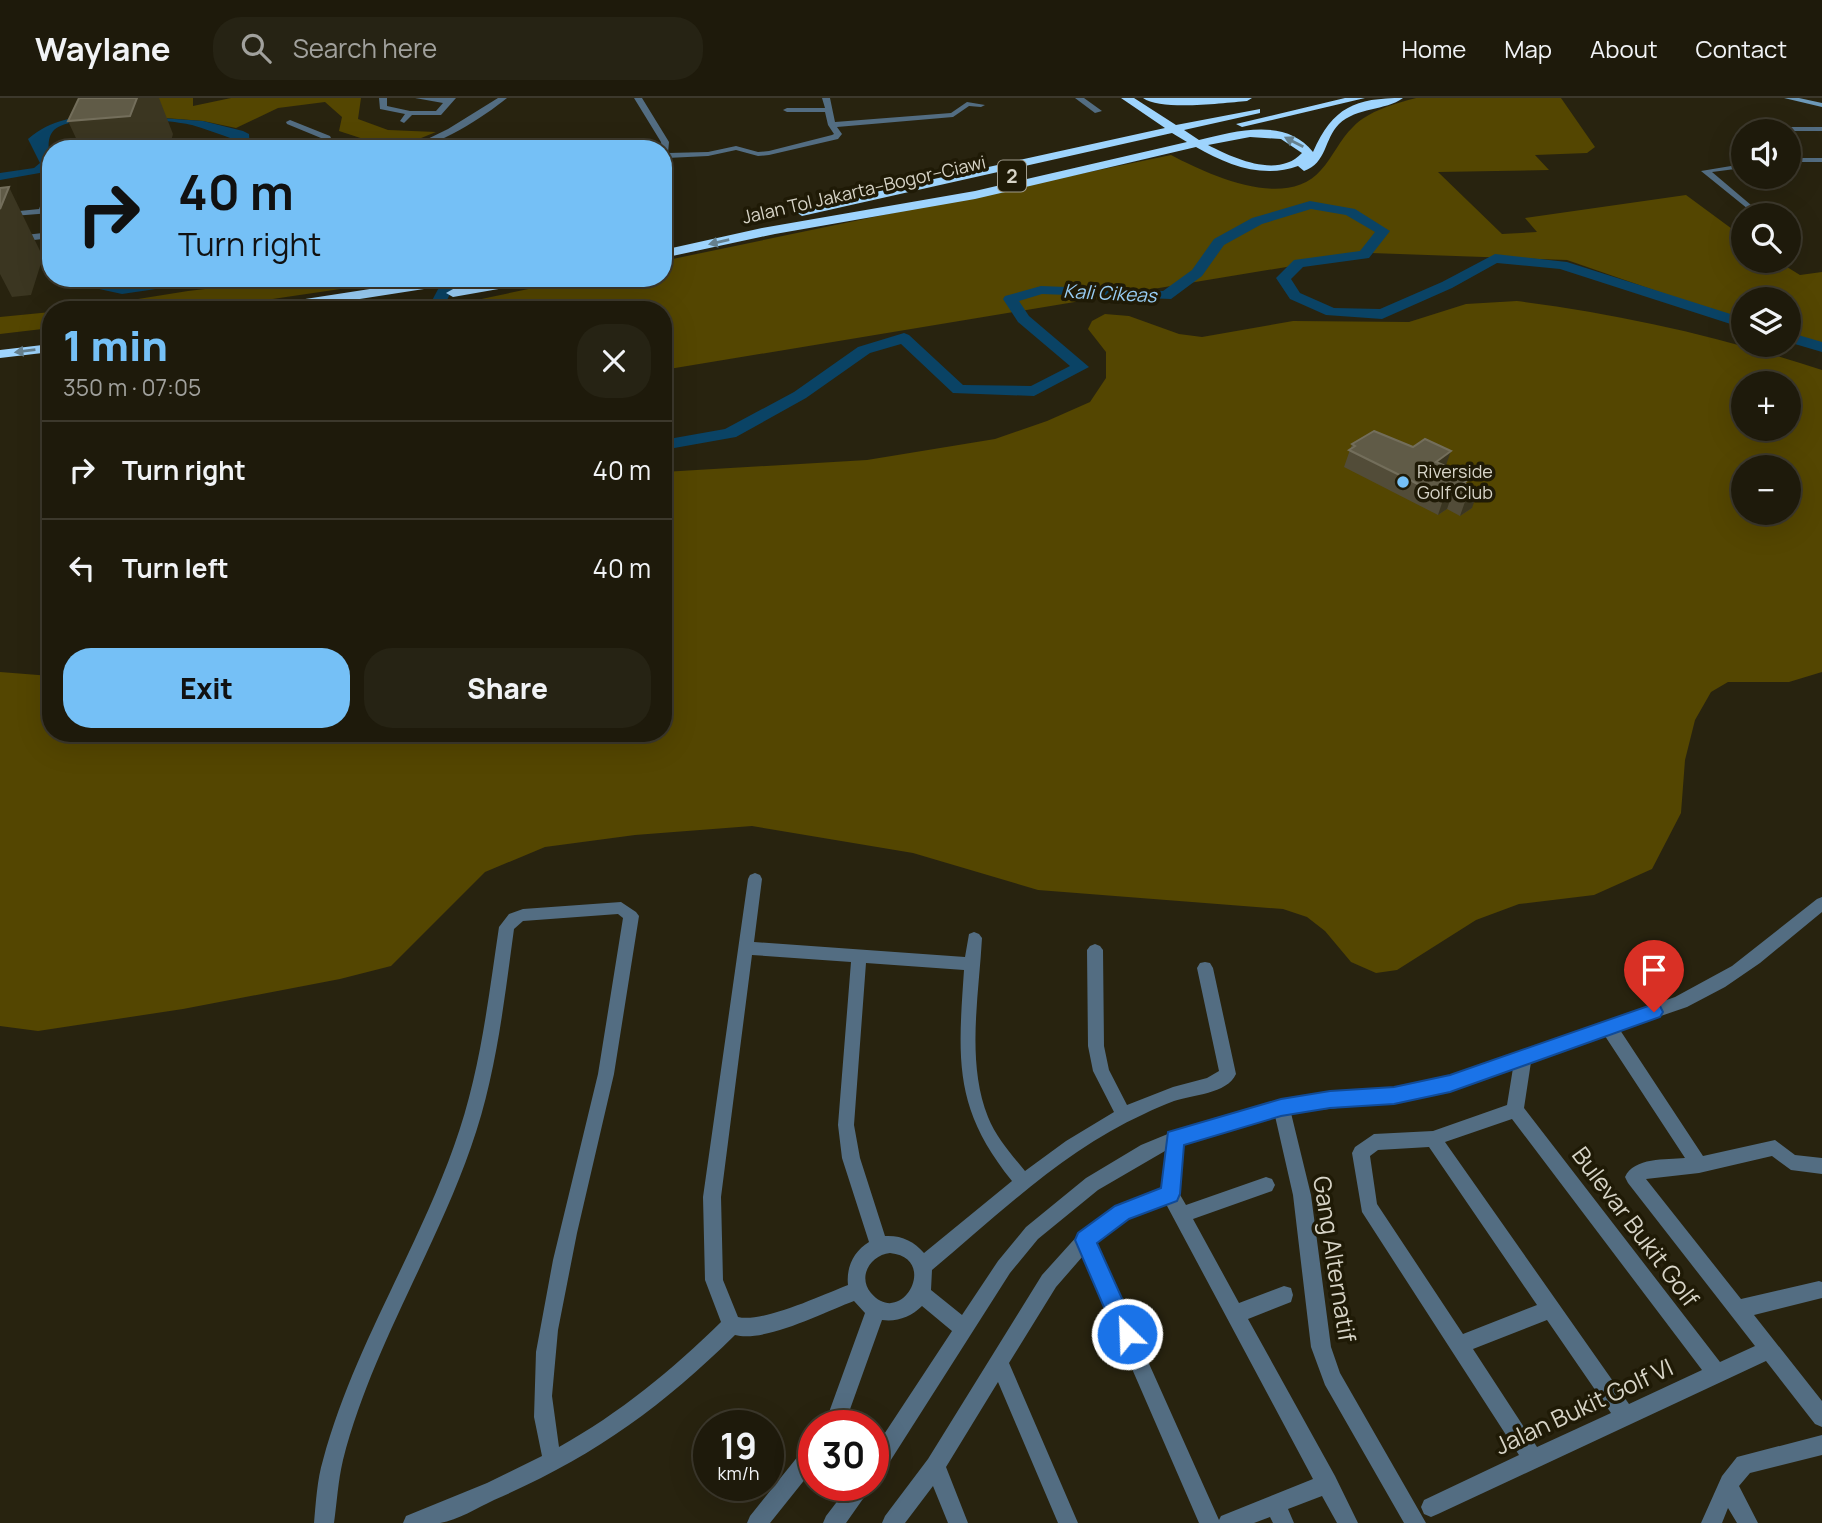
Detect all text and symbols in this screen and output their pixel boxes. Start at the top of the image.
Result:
search box [213,17,703,80]
text: Waylane [35,26,171,71]
icon: search [237,29,275,67]
text: Search here [293,30,437,66]
text: Home [1401,32,1466,65]
text: Map [1504,32,1552,65]
text: About [1590,32,1658,65]
text: Contact [1696,32,1787,65]
map controls [1731,119,1801,525]
button: sound [1731,119,1801,189]
one-way arrow [1284,137,1304,149]
street label: Jalan Tol Jakarta–Bogor–Ciawi [740,149,988,229]
text: 40 m [178,158,294,225]
road number: 2 [998,160,1026,192]
icon: right [63,168,154,259]
button: search [1731,203,1801,273]
text: Turn right [178,222,321,266]
one-way arrow [708,237,730,248]
water label: Kali Cikeas [1063,278,1159,309]
button: layers [1731,287,1801,357]
text: 1 min [63,316,168,374]
button: close [577,324,651,398]
one-way arrow [14,346,36,357]
text: 350 m · 07:05 [63,371,201,403]
button: + [1731,371,1801,441]
icon: right [63,451,101,489]
text: Turn right [122,452,246,488]
text: 40 m [593,452,651,488]
button: − [1731,455,1801,525]
place label: Riverside Golf Club [1417,459,1493,504]
marker: Riverside Golf Club [1395,474,1411,490]
icon: left [63,549,101,587]
text: Turn left [122,550,229,586]
text: 40 m [593,550,651,586]
button: Exit [63,648,350,728]
button: Share [364,648,651,728]
pin [1624,940,1684,1012]
icon: arrive [1635,951,1673,989]
street label: Bulevar Bukit Golf [1565,1139,1708,1313]
street label: Gang Alternatif [1306,1173,1365,1345]
position arrow [1090,1297,1164,1371]
street label: Jalan Bukit Golf VI [1489,1350,1678,1461]
speed limit sign: 30 [798,1410,889,1501]
text: 19 [720,1422,757,1470]
text: km/h [718,1461,759,1485]

